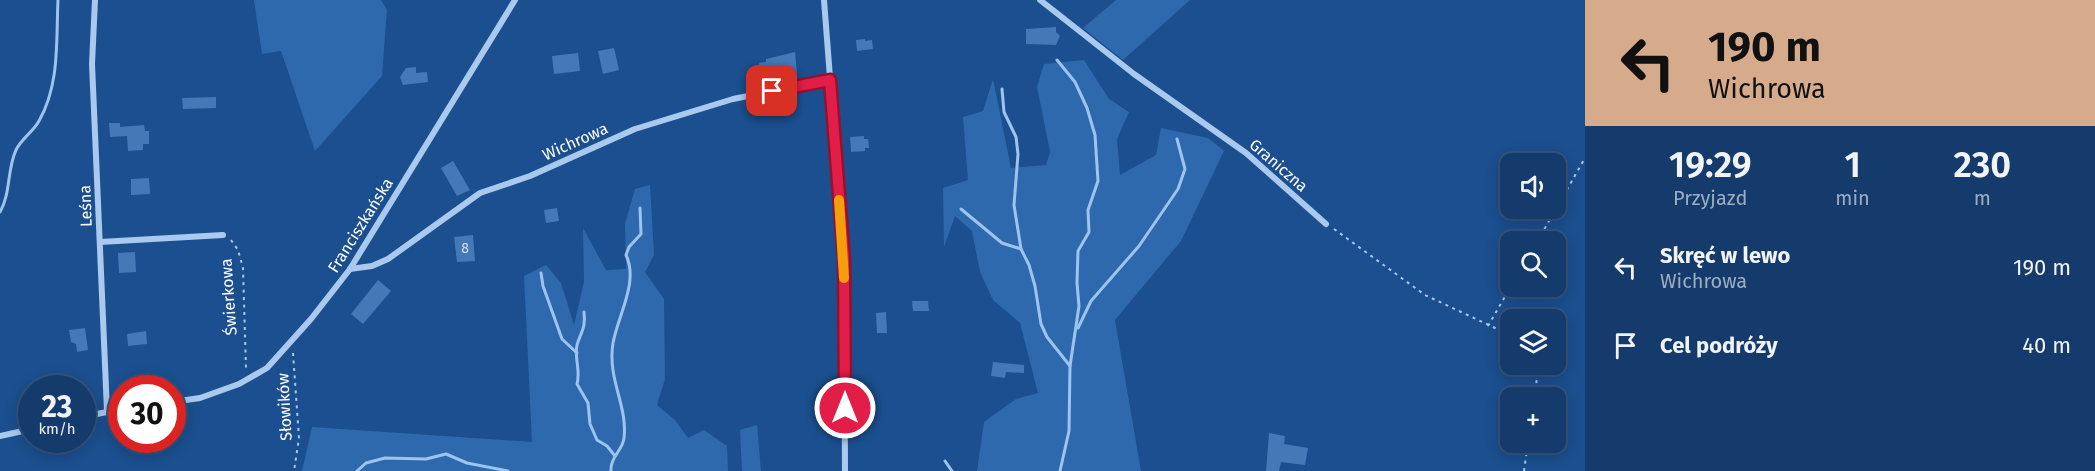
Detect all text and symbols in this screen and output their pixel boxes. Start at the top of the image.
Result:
text: 190 m [1708,22,1821,72]
icon: left [1609,24,1687,102]
pin [746,65,797,116]
text: Wichrowa [1708,73,1826,105]
icon: arrive [755,74,788,107]
street label: Wichrowa [539,119,611,164]
street label: Graniczna [1246,135,1312,196]
text: 19:29 [1669,143,1752,187]
text: 1 [1844,143,1861,187]
text: 230 [1954,143,2011,187]
map controls [1500,153,1566,453]
button: sound [1500,153,1566,219]
street label: Franciszkańska [324,175,397,276]
street label: Leśna [75,185,96,227]
text: Przyjazd [1673,186,1747,210]
text: min [1835,186,1870,210]
text: m [1974,186,1991,210]
button: search [1500,231,1566,297]
house number: 8 [461,240,469,257]
text: Skręć w lewo [1660,242,1790,269]
icon: left [1609,251,1642,284]
text: 190 m [2013,254,2071,281]
street label: Świerkowa [215,258,241,336]
text: Wichrowa [1660,269,1747,293]
button: layers [1500,309,1566,375]
icon: arrive [1609,329,1642,362]
text: Cel podróży [1660,332,1778,359]
text: 40 m [2022,332,2071,359]
street label: Słowików [273,372,296,441]
speed limit sign: 30 [108,375,186,453]
position arrow [813,376,877,440]
button: + [1500,387,1566,453]
text: 23 [42,389,72,425]
text: km/h [38,420,76,438]

